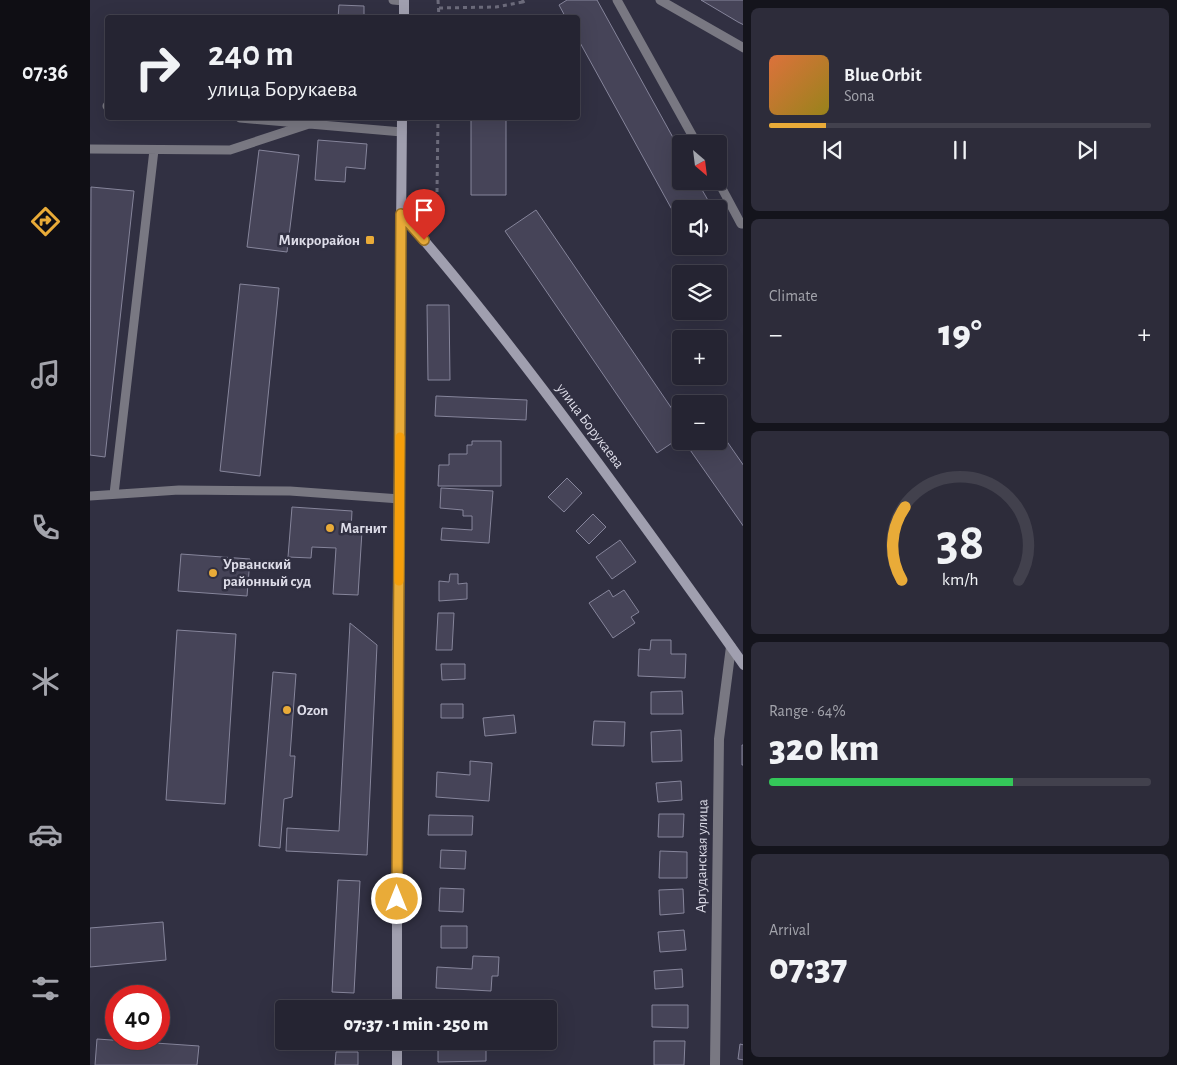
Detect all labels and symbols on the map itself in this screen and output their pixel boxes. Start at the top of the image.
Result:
north arrow [672,135,728,190]
pin [403,189,445,240]
place label: Микрорайон [278,233,360,248]
marker: Микрорайон [364,234,376,246]
street label: улица Борукаева [553,380,627,471]
place label: Магнит [340,521,387,536]
marker: Магнит [324,522,336,534]
place label: Урванский районный суд [223,557,311,589]
marker: Урванский районный суд [207,567,219,579]
place label: Ozon [297,703,328,718]
marker: Ozon [281,704,293,716]
street label: Аргуданская улица [694,799,710,913]
position arrow [370,872,422,924]
speed limit sign: 40 [105,985,170,1050]

